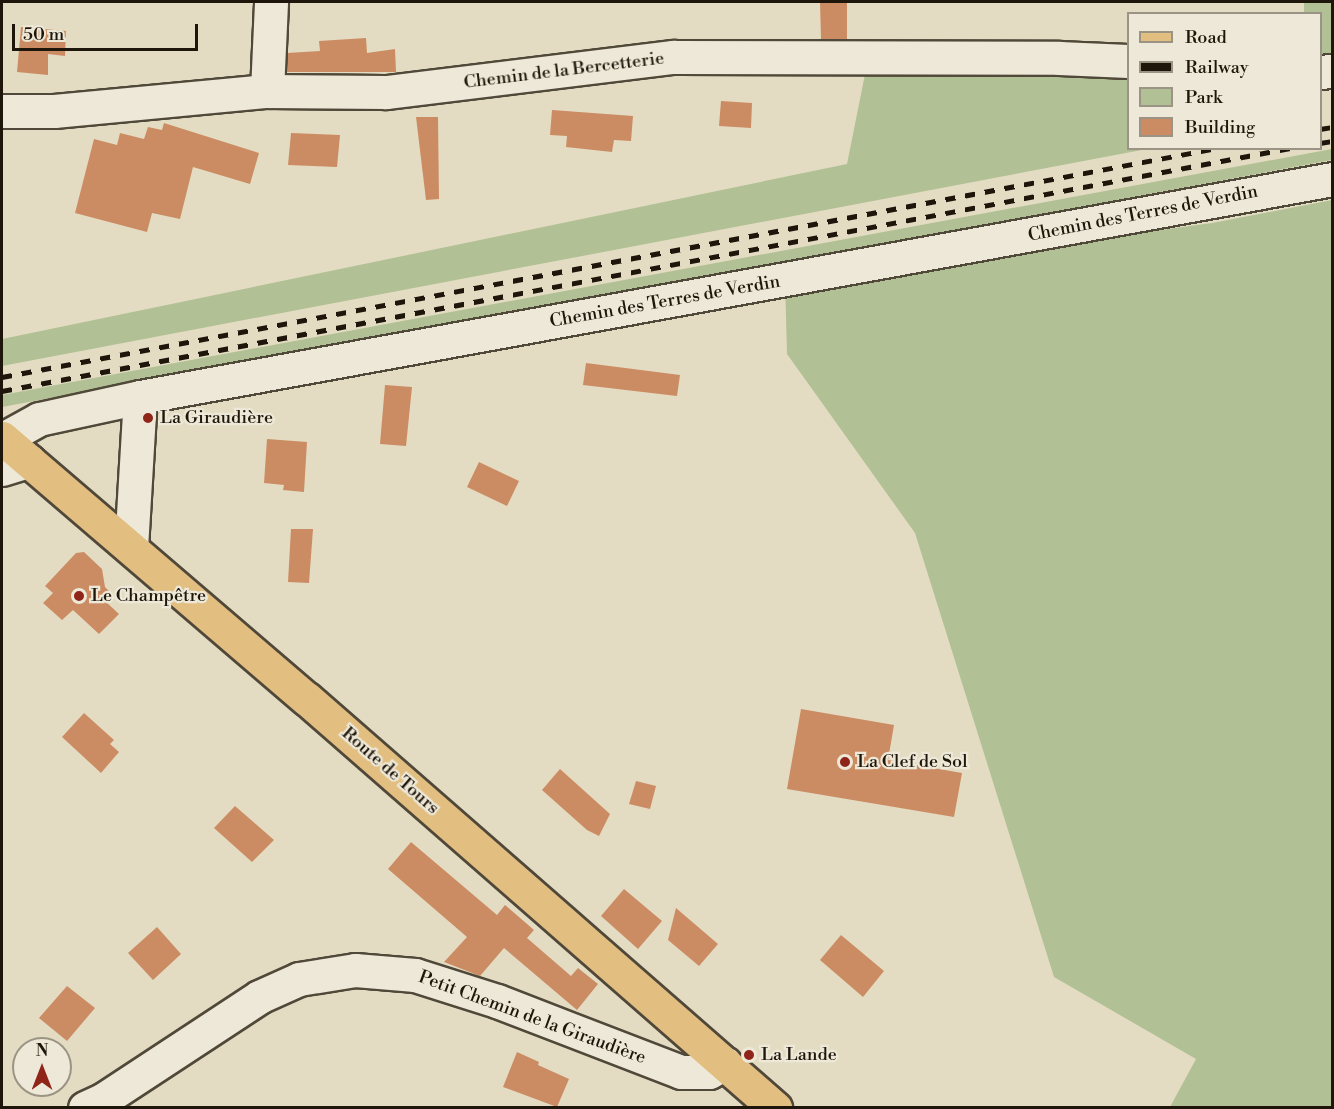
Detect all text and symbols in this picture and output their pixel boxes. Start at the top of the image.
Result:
scale bar [15,12,201,50]
legend [1127,12,1322,150]
text: 50 m [23,23,64,46]
text: Road [1185,26,1227,49]
street label: Chemin de la Bercetterie [463,48,665,94]
text: Railway [1185,56,1248,79]
text: Park [1185,86,1222,109]
text: Building [1185,116,1255,139]
street label: Chemin des Terres de Verdin [1026,181,1260,247]
street label: Chemin des Terres de Verdin [548,271,782,333]
place label: La Giraudière [160,407,273,429]
marker: La Giraudière [141,411,155,425]
place label: Le Champêtre [91,585,206,607]
marker: Le Champêtre [72,589,86,603]
street label: Route de Tours [337,723,443,819]
place label: La Clef de Sol [857,751,968,773]
marker: La Clef de Sol [838,755,852,769]
street label: Petit Chemin de la Giraudière [415,967,649,1069]
north arrow [12,1037,72,1097]
text: N [36,1041,48,1061]
place label: La Lande [761,1044,837,1066]
marker: La Lande [742,1048,756,1062]

